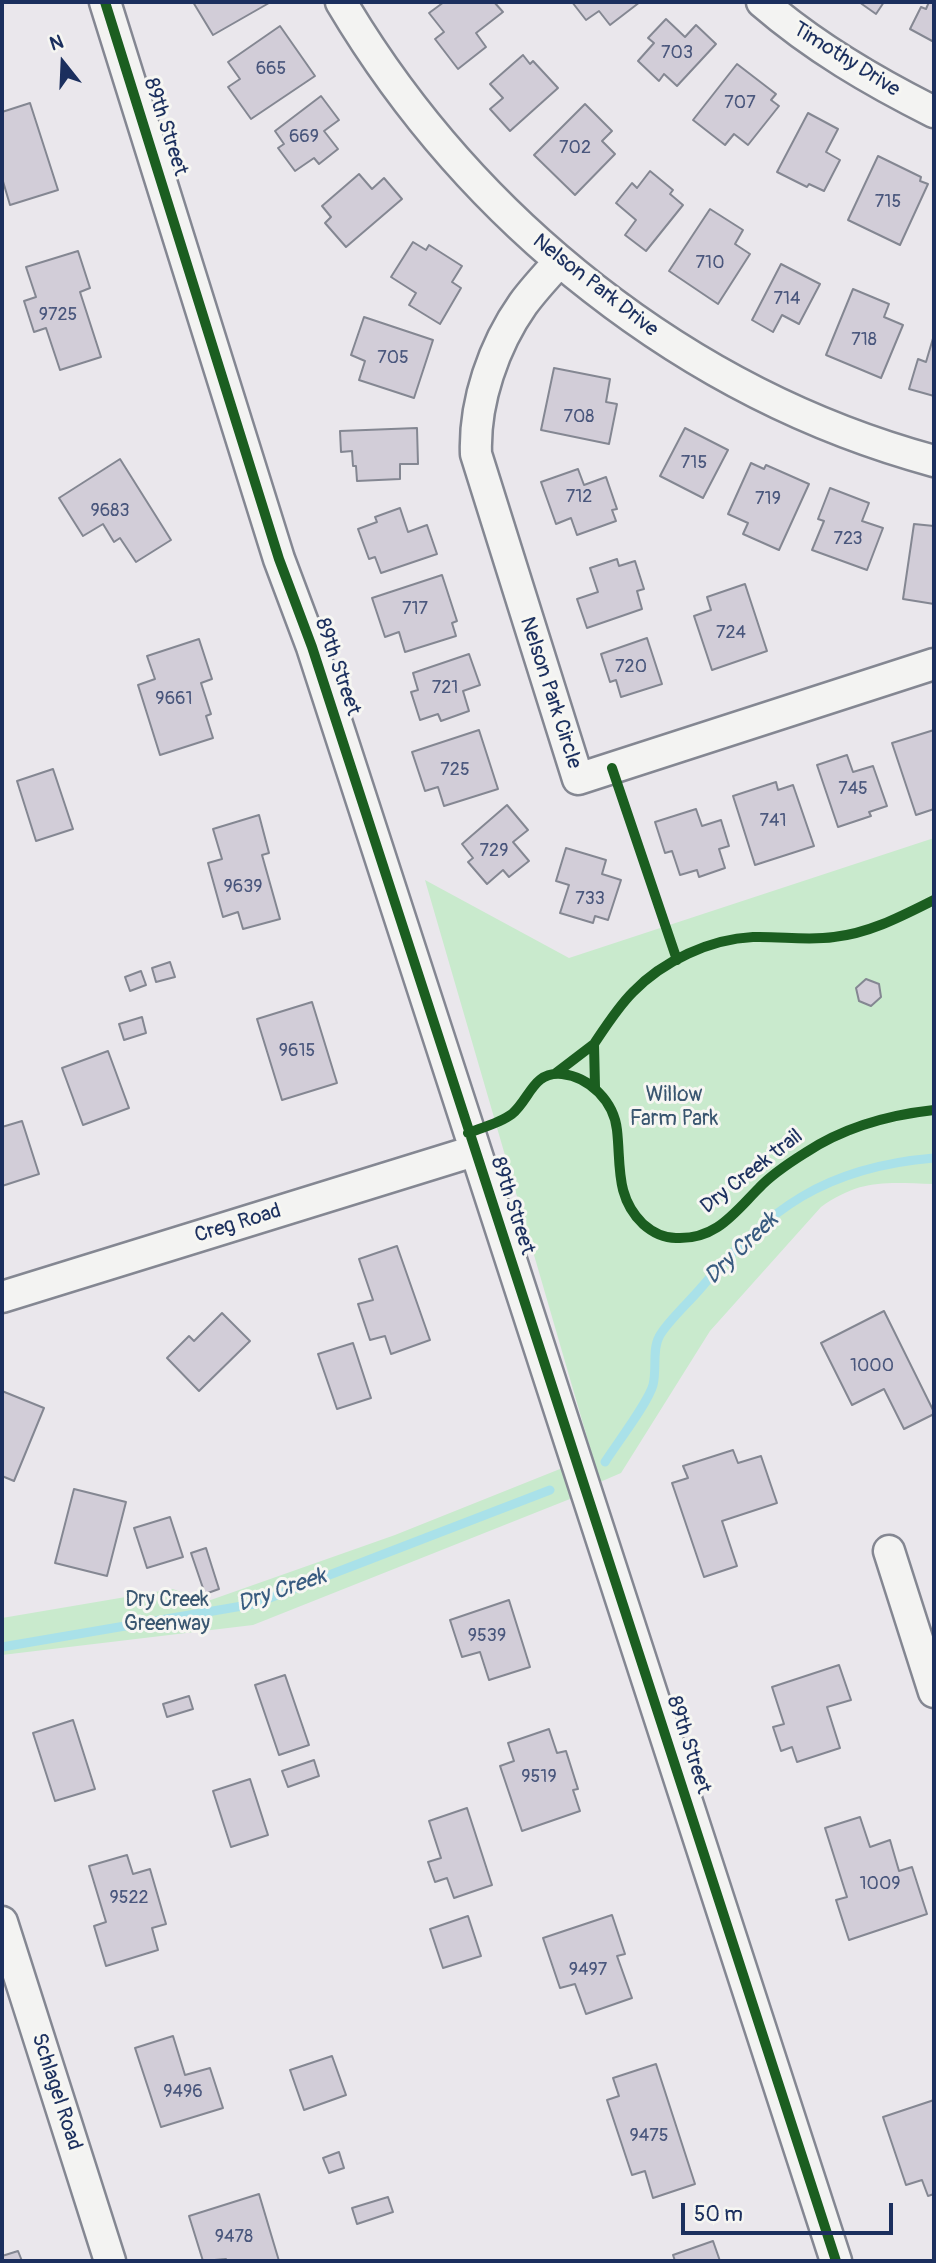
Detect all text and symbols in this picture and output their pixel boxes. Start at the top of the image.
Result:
street label: Timothy Drive [788,17,904,103]
north arrow [28,28,98,98]
text: N [47,30,66,56]
house number: 703 [661,42,693,64]
house number: 665 [256,58,286,80]
street label: 89th Street [137,75,193,179]
house number: 707 [724,92,756,114]
house number: 669 [289,126,319,148]
house number: 702 [559,137,591,159]
house number: 715 [875,191,901,213]
street label: Nelson Park Drive [527,229,663,343]
house number: 710 [696,252,724,274]
house number: 714 [774,288,800,310]
house number: 9725 [39,304,77,326]
house number: 718 [851,329,877,351]
house number: 705 [377,347,409,369]
house number: 708 [564,406,594,428]
house number: 715 [681,452,707,474]
house number: 712 [566,486,592,508]
house number: 719 [755,488,781,510]
house number: 9683 [91,500,129,522]
house number: 723 [833,528,863,550]
house number: 717 [402,598,428,620]
street label: Nelson Park Circle [514,614,586,772]
street label: 89th Street [309,615,365,719]
house number: 724 [716,622,746,644]
house number: 720 [615,656,647,678]
house number: 721 [432,677,458,699]
house number: 9661 [155,688,193,710]
house number: 725 [440,759,470,781]
house number: 745 [838,778,868,800]
house number: 741 [760,810,786,832]
house number: 729 [480,840,508,862]
house number: 9639 [223,876,263,898]
house number: 733 [575,888,605,910]
house number: 9615 [279,1040,315,1062]
park label: Willow Farm Park [630,1083,718,1133]
street label: Dry Creek trail [696,1124,808,1220]
street label: 89th Street [484,1154,540,1258]
street label: Creg Road [192,1199,284,1249]
water label: Dry Creek [699,1207,785,1291]
house number: 1000 [850,1355,894,1377]
water label: Dry Creek [234,1563,330,1619]
park label: Dry Creek Greenway [124,1588,210,1638]
house number: 9539 [468,1625,506,1647]
street label: 89th Street [660,1693,716,1797]
house number: 9519 [521,1766,557,1788]
house number: 1009 [860,1873,900,1895]
house number: 9522 [109,1887,149,1909]
house number: 9497 [569,1959,607,1981]
street label: Schlagel Road [25,2030,87,2154]
house number: 9496 [163,2081,203,2103]
house number: 9475 [630,2125,668,2147]
scale bar [684,2190,896,2234]
text: 50 m [694,2201,743,2228]
house number: 9478 [215,2226,253,2248]

